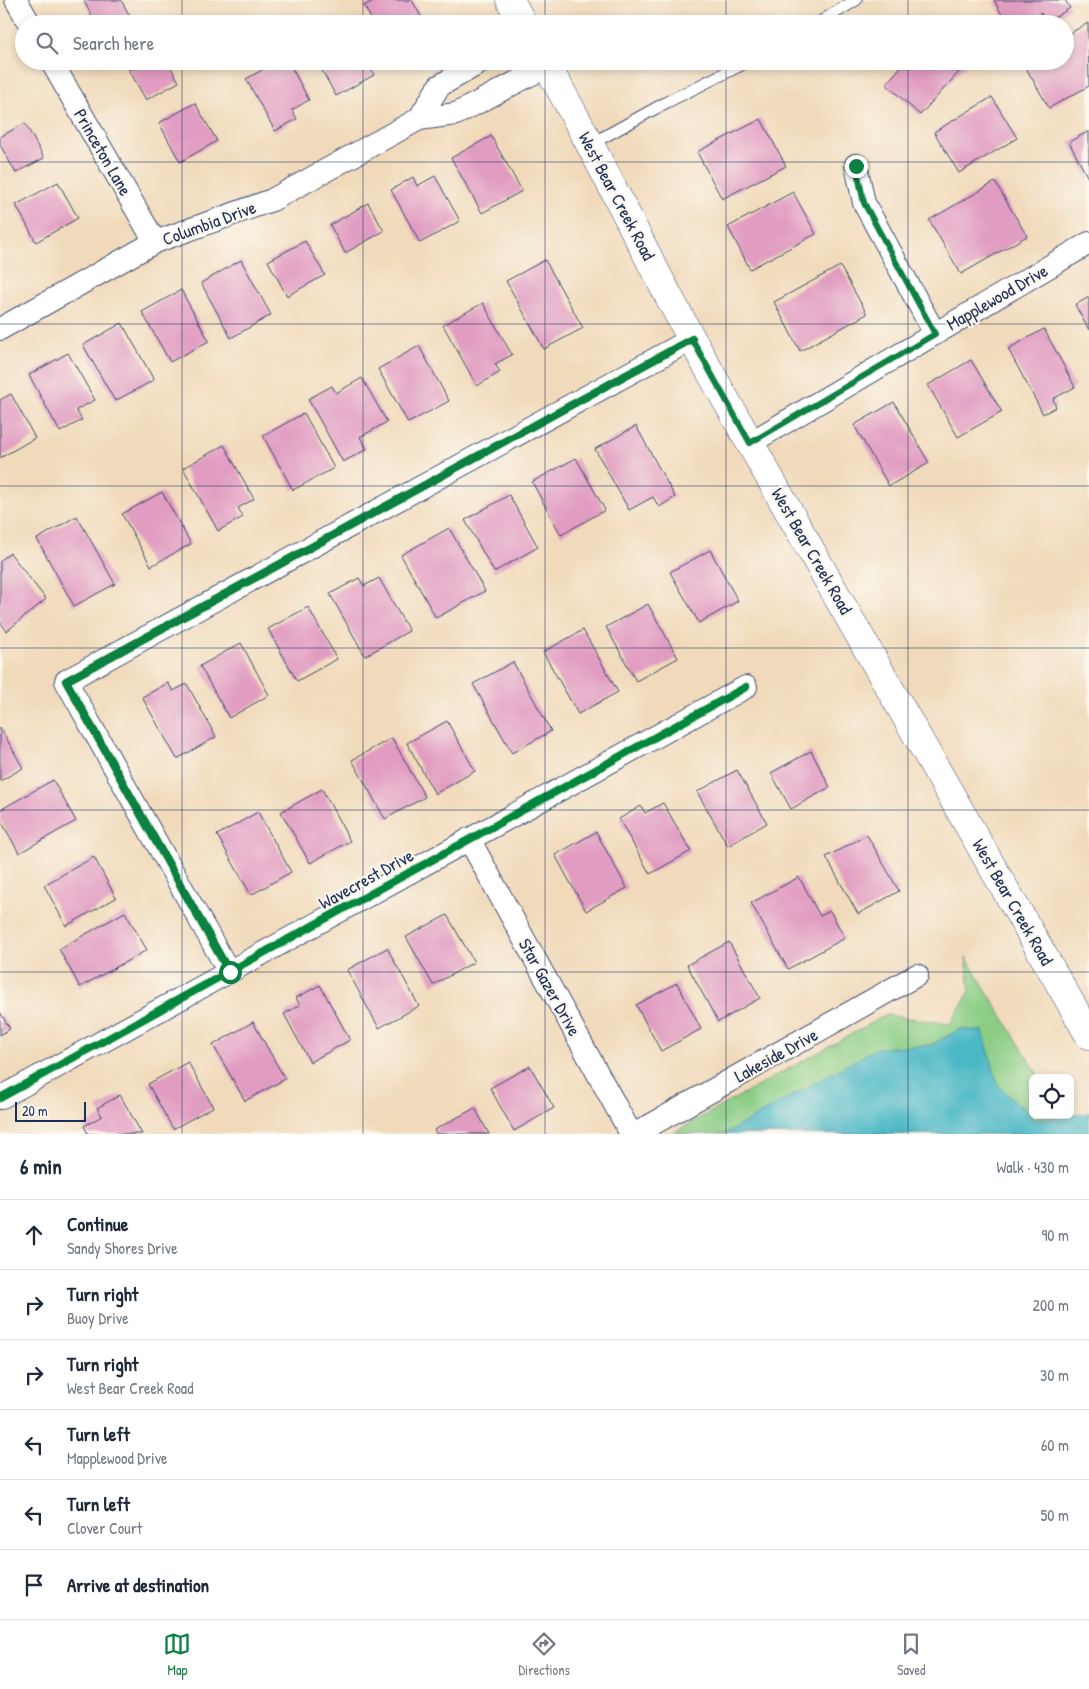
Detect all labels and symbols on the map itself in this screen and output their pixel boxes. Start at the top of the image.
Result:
street label: Princeton Lane [68,104,138,200]
street label: West Bear Creek Road [573,127,661,265]
route end [845,155,868,178]
street label: Columbia Drive [159,195,259,251]
street label: Mapplewood Drive [942,258,1052,336]
street label: West Bear Creek Road [766,483,858,619]
street label: West Bear Creek Road [967,834,1059,970]
street label: Wavecrest Drive [314,843,418,915]
street label: Star Gazer Drive [513,934,587,1040]
route start [219,961,242,984]
street label: Lakeside Drive [730,1022,822,1088]
scale bar [15,1099,86,1122]

